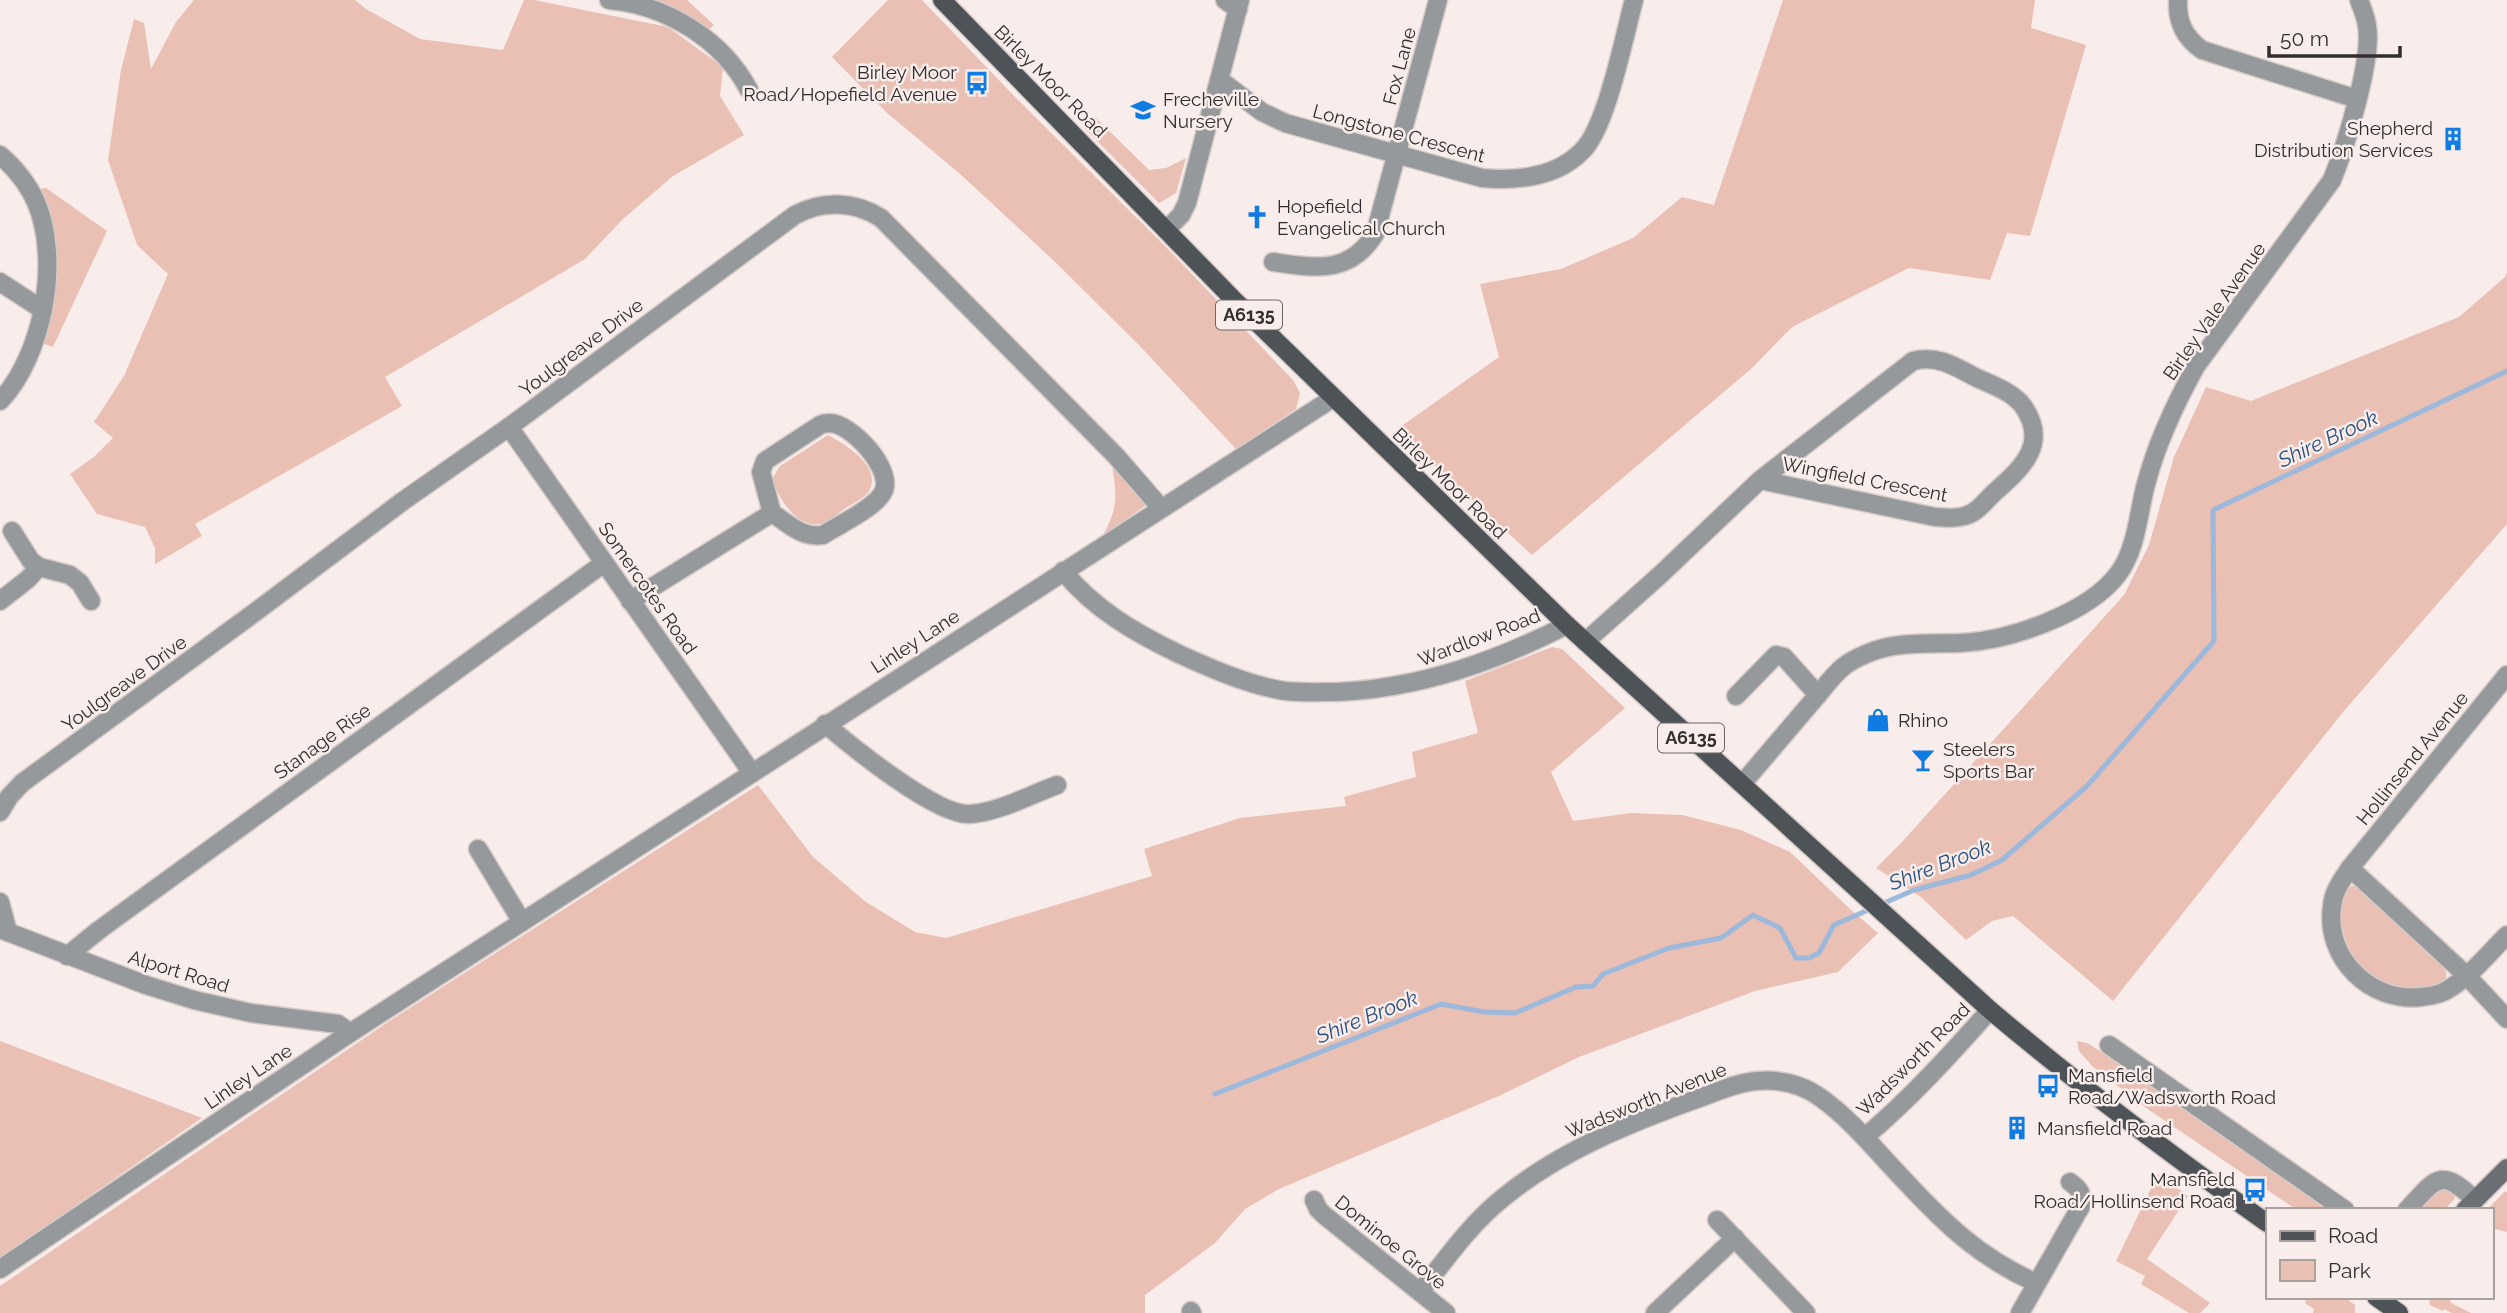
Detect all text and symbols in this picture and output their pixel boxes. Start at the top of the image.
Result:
scale bar [2269,14,2400,58]
street label: Birley Moor Road [990,20,1112,142]
street label: Fox Lane [1378,25,1420,107]
text: 50 m [2280,26,2329,51]
place label: Birley Moor Road/Hopefield Avenue [743,61,957,105]
bus stop icon: Birley Moor Road/Hopefield Avenue [963,69,991,97]
place label: Frecheville Nursery [1163,88,1259,132]
school or university icon: Frecheville Nursery [1129,96,1157,124]
street label: Longstone Crescent [1311,99,1488,167]
place label: Shepherd Distribution Services [2254,117,2433,161]
building icon: Shepherd Distribution Services [2439,125,2467,153]
place label: Hopefield Evangelical Church [1277,195,1445,239]
church icon: Hopefield Evangelical Church [1243,203,1271,231]
street label: Birley Vale Avenue [2158,238,2270,384]
street label: Youlgreave Drive [515,293,647,401]
road number: A6135 [1216,300,1282,330]
water label: Shire Brook [2273,404,2382,473]
street label: Birley Moor Road [1388,423,1512,543]
street label: Wingfield Crescent [1780,452,1950,506]
street label: Somercotes Road [594,518,702,658]
street label: Linley Lane [867,604,963,678]
street label: Wardlow Road [1415,604,1543,670]
street label: Youlgreave Drive [57,630,191,736]
street label: Hollinsend Avenue [2352,687,2472,829]
street label: Stanage Rise [269,699,375,783]
shop icon: Rhino [1864,706,1892,734]
place label: Rhino [1898,709,1948,731]
road number: A6135 [1658,724,1724,752]
place label: Steelers Sports Bar [1943,738,2035,782]
bar icon: Steelers Sports Bar [1909,746,1937,774]
water label: Shire Brook [1884,834,1995,896]
street label: Alport Road [126,945,232,997]
water label: Shire Brook [1311,985,1421,1049]
street label: Wadsworth Road [1852,998,1974,1120]
street label: Linley Lane [200,1039,296,1113]
street label: Wadsworth Avenue [1562,1058,1730,1142]
place label: Mansfield Road/Wadsworth Road [2068,1064,2276,1108]
bus stop icon: Mansfield Road/Wadsworth Road [2034,1072,2062,1100]
building icon: Mansfield Road [2003,1114,2031,1142]
place label: Mansfield Road [2037,1117,2172,1139]
place label: Mansfield Road/Hollinsend Road [2034,1168,2235,1212]
bus stop icon: Mansfield Road/Hollinsend Road [2241,1176,2269,1204]
street label: Dominoe Grove [1331,1190,1451,1294]
legend [2266,1208,2493,1299]
text: Road [2328,1223,2378,1248]
text: Park [2328,1258,2371,1283]

